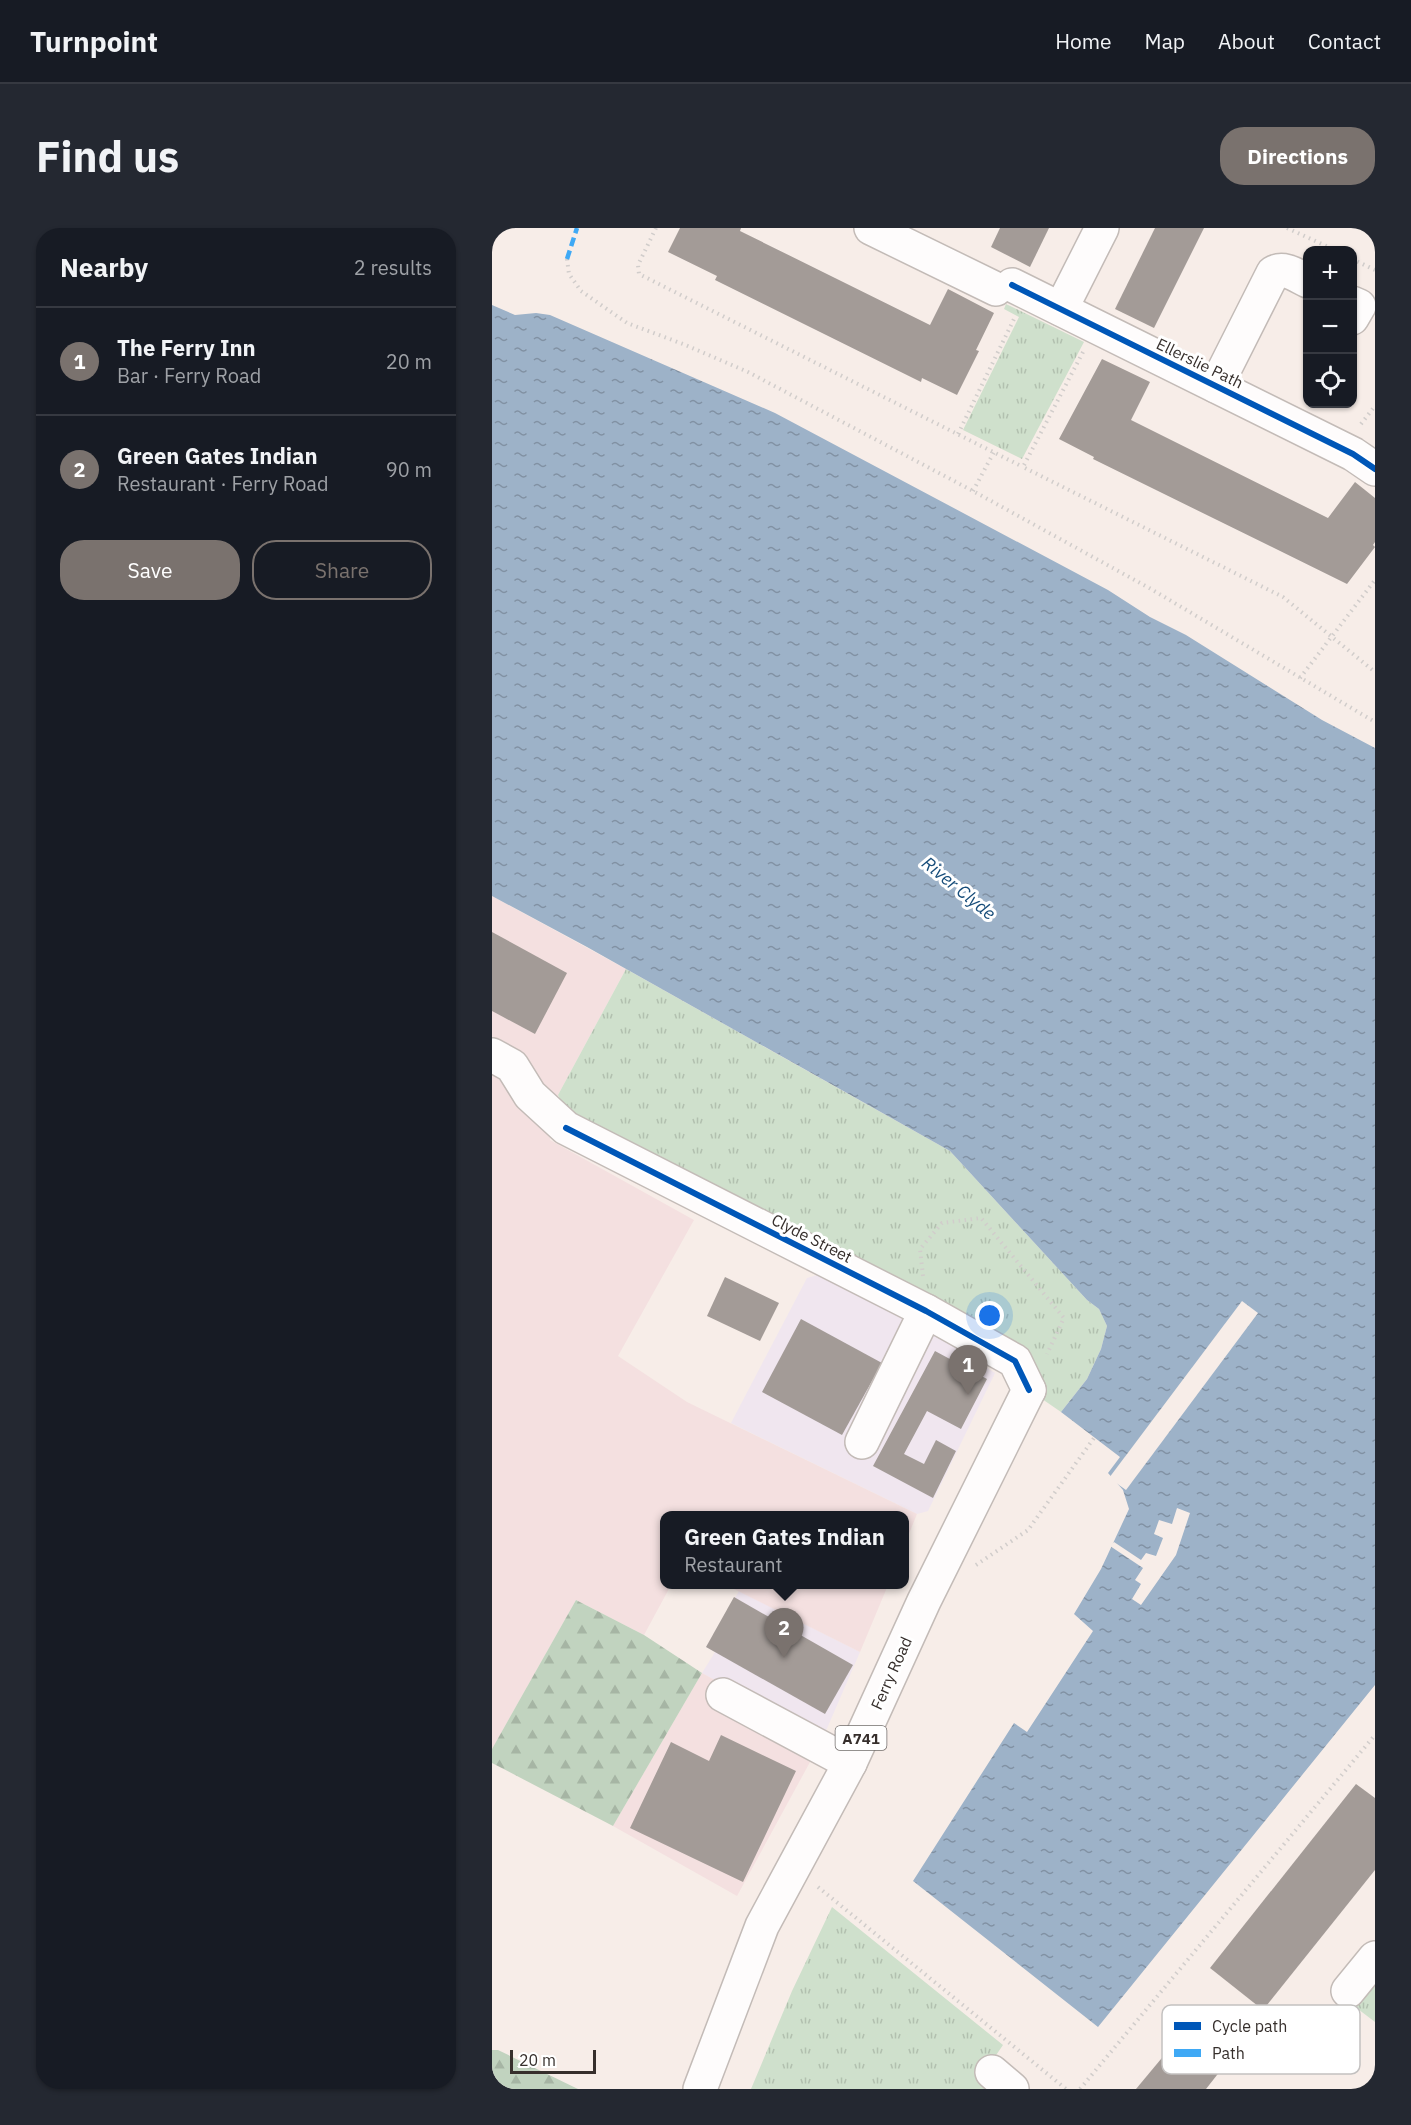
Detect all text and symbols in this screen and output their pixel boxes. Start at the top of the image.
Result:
text: Turnpoint [30,23,158,60]
text: Home [1055,27,1112,55]
text: Map [1145,27,1185,55]
text: About [1218,27,1275,55]
text: Contact [1308,27,1381,55]
button: Directions [1220,127,1375,185]
text: Find us [36,129,179,184]
map controls [1303,246,1357,408]
button: + [1303,246,1357,300]
text: Nearby [60,250,148,284]
text: 2 results [354,254,432,281]
button: − [1303,300,1357,354]
text: The Ferry Inn [117,333,256,362]
street label: Ellerslie Path [1153,333,1247,393]
text: 1 [74,348,86,375]
text: 20 m [386,348,432,375]
button: locate [1303,354,1357,408]
text: Bar · Ferry Road [117,362,261,389]
text: Green Gates Indian [117,441,318,470]
text: 2 [74,456,86,483]
text: 90 m [386,456,432,483]
text: Restaurant · Ferry Road [117,470,329,497]
button: Save [60,540,240,600]
button: Share [252,540,432,600]
water label: River Clyde [917,851,1001,925]
street label: Clyde Street [768,1209,856,1267]
your location [975,1301,1004,1330]
pin: 1 [948,1346,988,1395]
popup [660,1511,909,1589]
text: Green Gates Indian [684,1522,885,1551]
text: Restaurant [684,1551,783,1578]
pin: 2 [764,1608,804,1658]
street label: Ferry Road [866,1633,916,1713]
road number: A741 [836,1726,886,1750]
legend [1162,2005,1360,2074]
text: Cycle path [1212,2016,1287,2036]
text: Path [1212,2043,1245,2063]
scale bar [510,2047,596,2074]
text: 20 m [519,2050,556,2070]

